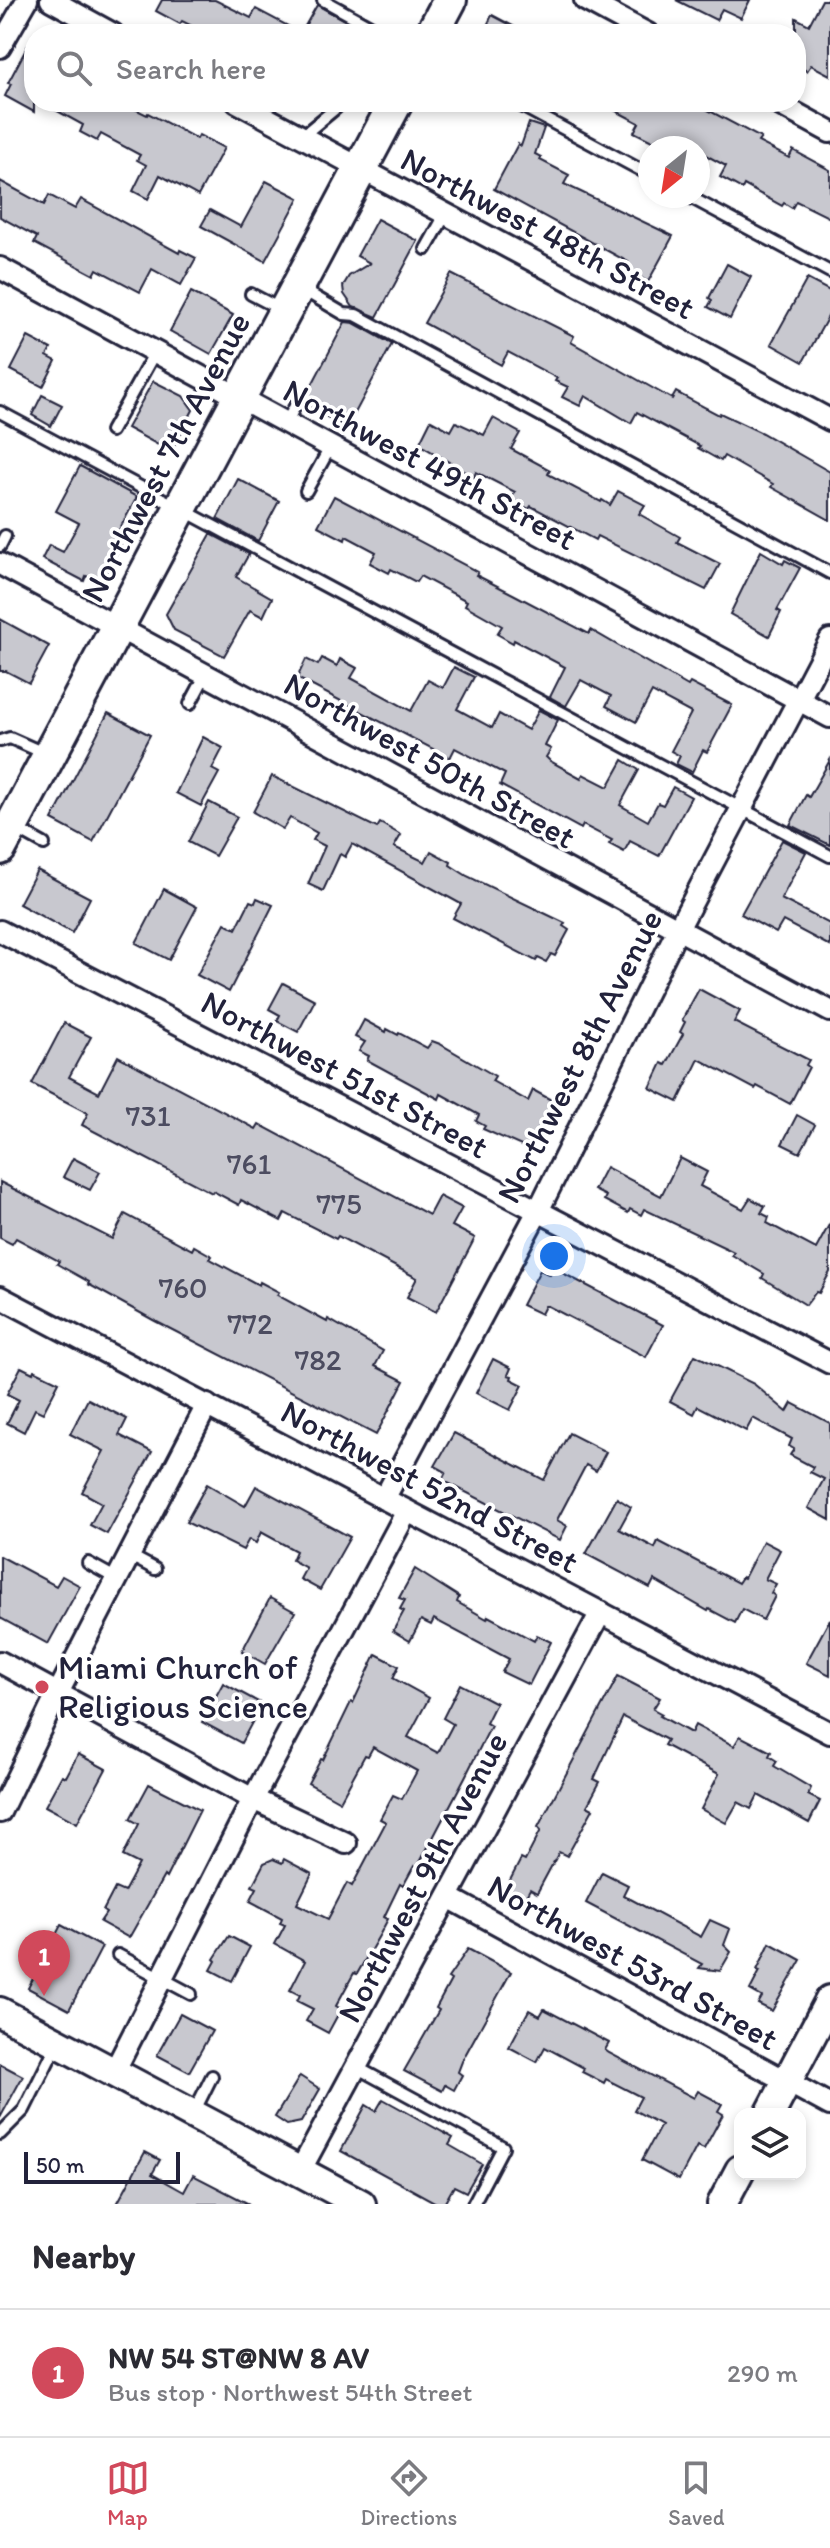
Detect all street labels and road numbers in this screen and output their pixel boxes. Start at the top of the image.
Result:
street label: Northwest 48th Street [394,139,702,328]
street label: Northwest 7th Avenue [72,305,259,609]
street label: Northwest 49th Street [276,370,584,559]
street label: Northwest 50th Street [277,663,583,858]
street label: Northwest 8th Avenue [488,903,671,1210]
street label: Northwest 51st Street [194,981,496,1168]
street label: Northwest 52nd Street [274,1391,586,1582]
street label: Northwest 9th Avenue [329,1725,516,2029]
street label: Northwest 53rd Street [480,1866,785,2059]

